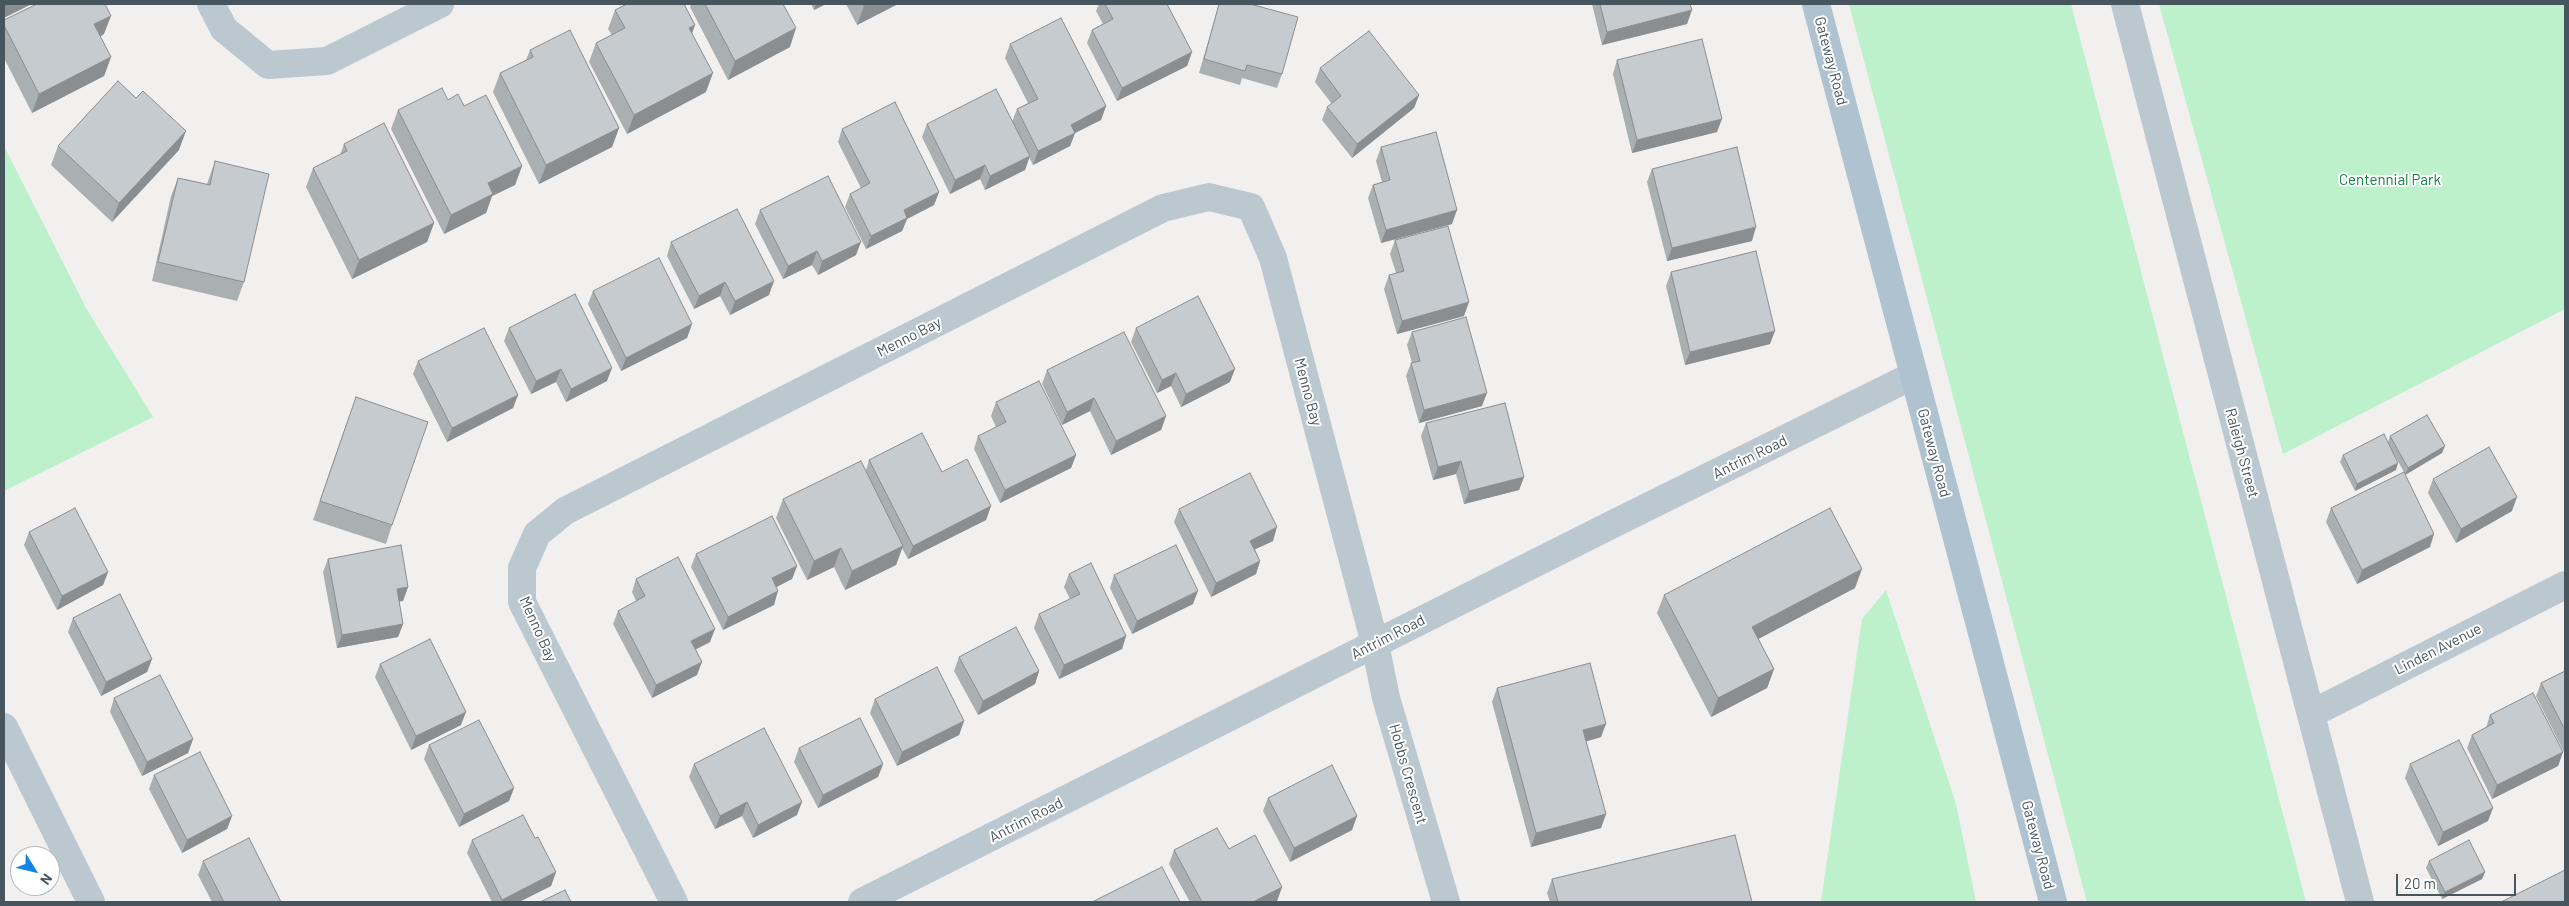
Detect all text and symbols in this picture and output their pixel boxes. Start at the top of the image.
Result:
street label: Gateway Road [1811,15,1851,107]
park label: Centennial Park [2339,171,2441,189]
street label: Menno Bay [874,313,944,361]
street label: Menno Bay [1290,356,1326,428]
street label: Raleigh Street [2221,406,2263,500]
street label: Gateway Road [1914,407,1954,499]
street label: Antrim Road [1710,431,1790,483]
street label: Menno Bay [516,593,560,665]
street label: Antrim Road [1348,611,1428,663]
street label: Linden Avenue [2391,619,2485,679]
street label: Hobbs Crescent [1385,722,1431,826]
street label: Antrim Road [986,794,1066,846]
street label: Gateway Road [2018,799,2058,891]
north arrow [10,846,60,896]
scale bar [2399,864,2519,896]
text: N [37,871,56,888]
text: 20 m [2404,874,2436,892]

